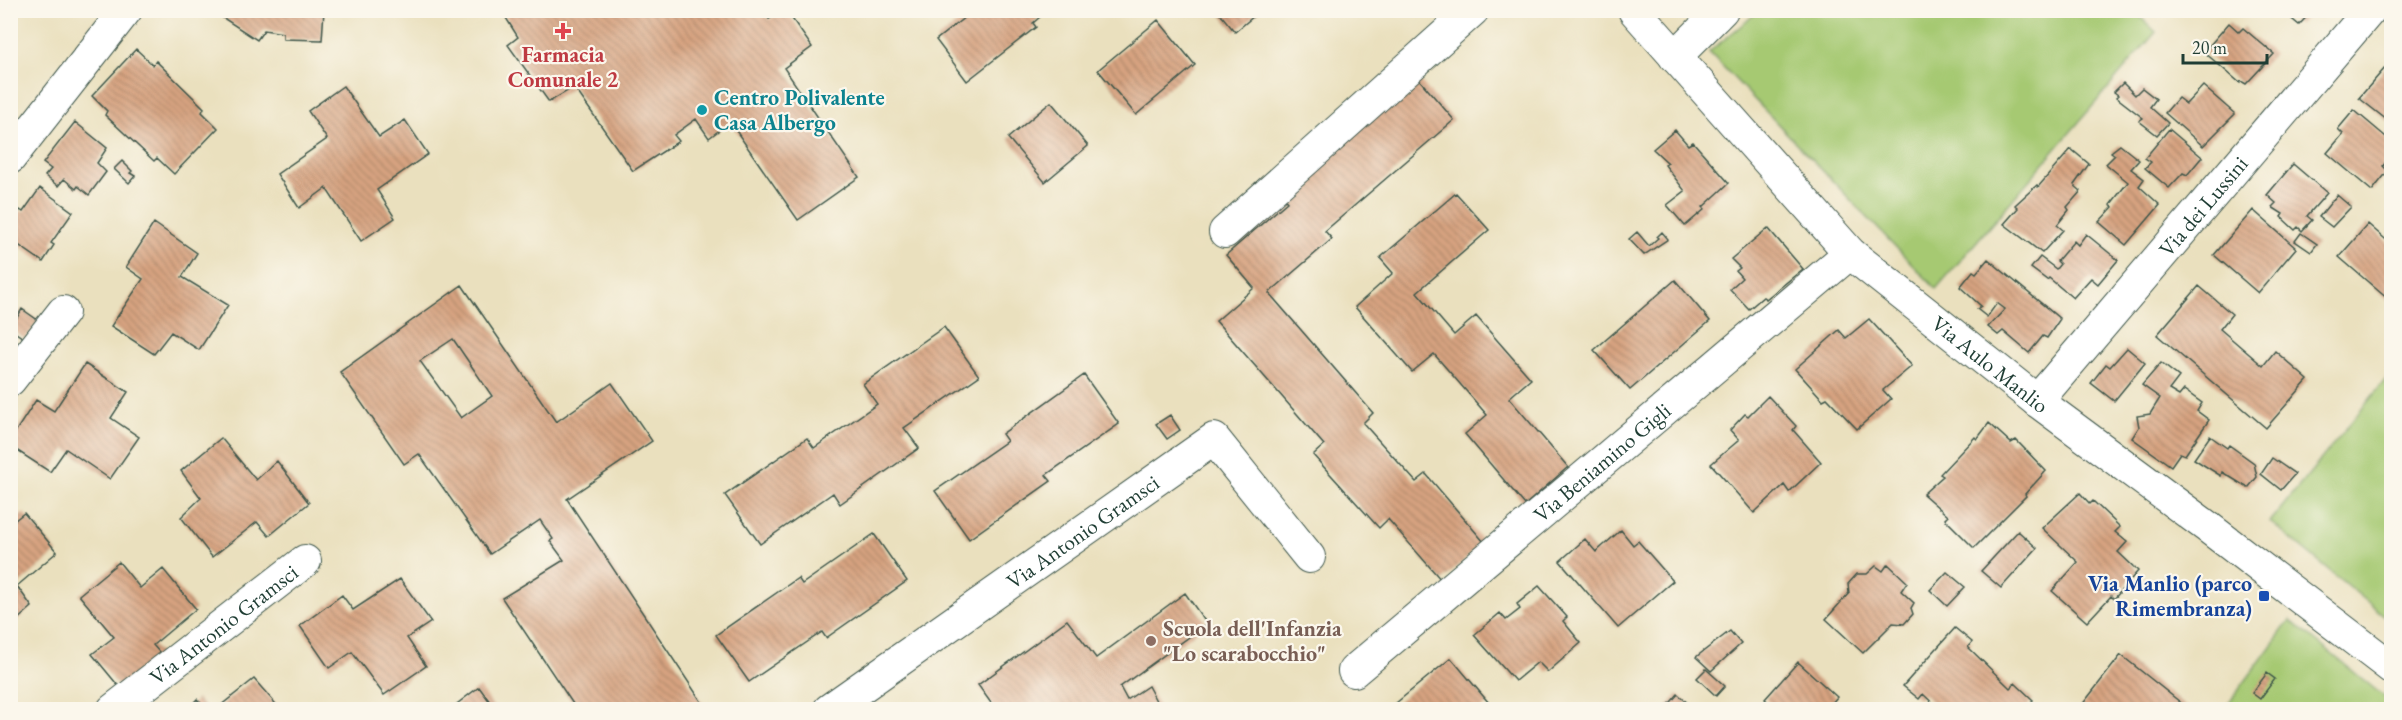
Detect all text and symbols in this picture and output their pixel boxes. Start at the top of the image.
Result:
marker: Farmacia Comunale 2 [556,24,570,38]
scale bar [2183,27,2267,65]
text: 20 m [2192,36,2227,59]
place label: Farmacia Comunale 2 [508,40,619,94]
place label: Centro Polivalente Casa Albergo [714,83,885,137]
marker: Centro Polivalente Casa Albergo [695,103,709,117]
street label: Via dei Lussini [2152,150,2254,263]
street label: Via Aulo Manlio [1925,309,2054,420]
street label: Via Beniamino Gigli [1527,396,1677,529]
street label: Via Antonio Gramsci [1001,468,1165,596]
street label: Via Antonio Gramsci [144,558,304,691]
place label: Via Manlio (parco Rimembranza) [2088,569,2252,623]
marker: Via Manlio (parco Rimembranza) [2257,589,2271,603]
place label: Scuola dell'Infanzia "Lo scarabocchio" [1163,614,1342,668]
marker: Scuola dell'Infanzia "Lo scarabocchio" [1144,634,1158,648]

